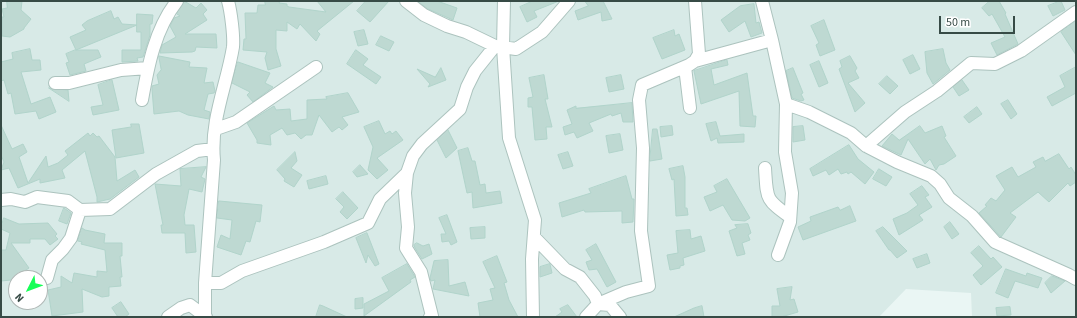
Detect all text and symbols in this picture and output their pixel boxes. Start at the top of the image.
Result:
scale bar [941,8,1017,34]
text: 50 m [946,14,970,31]
north arrow [8,270,48,310]
text: N [11,290,27,305]

